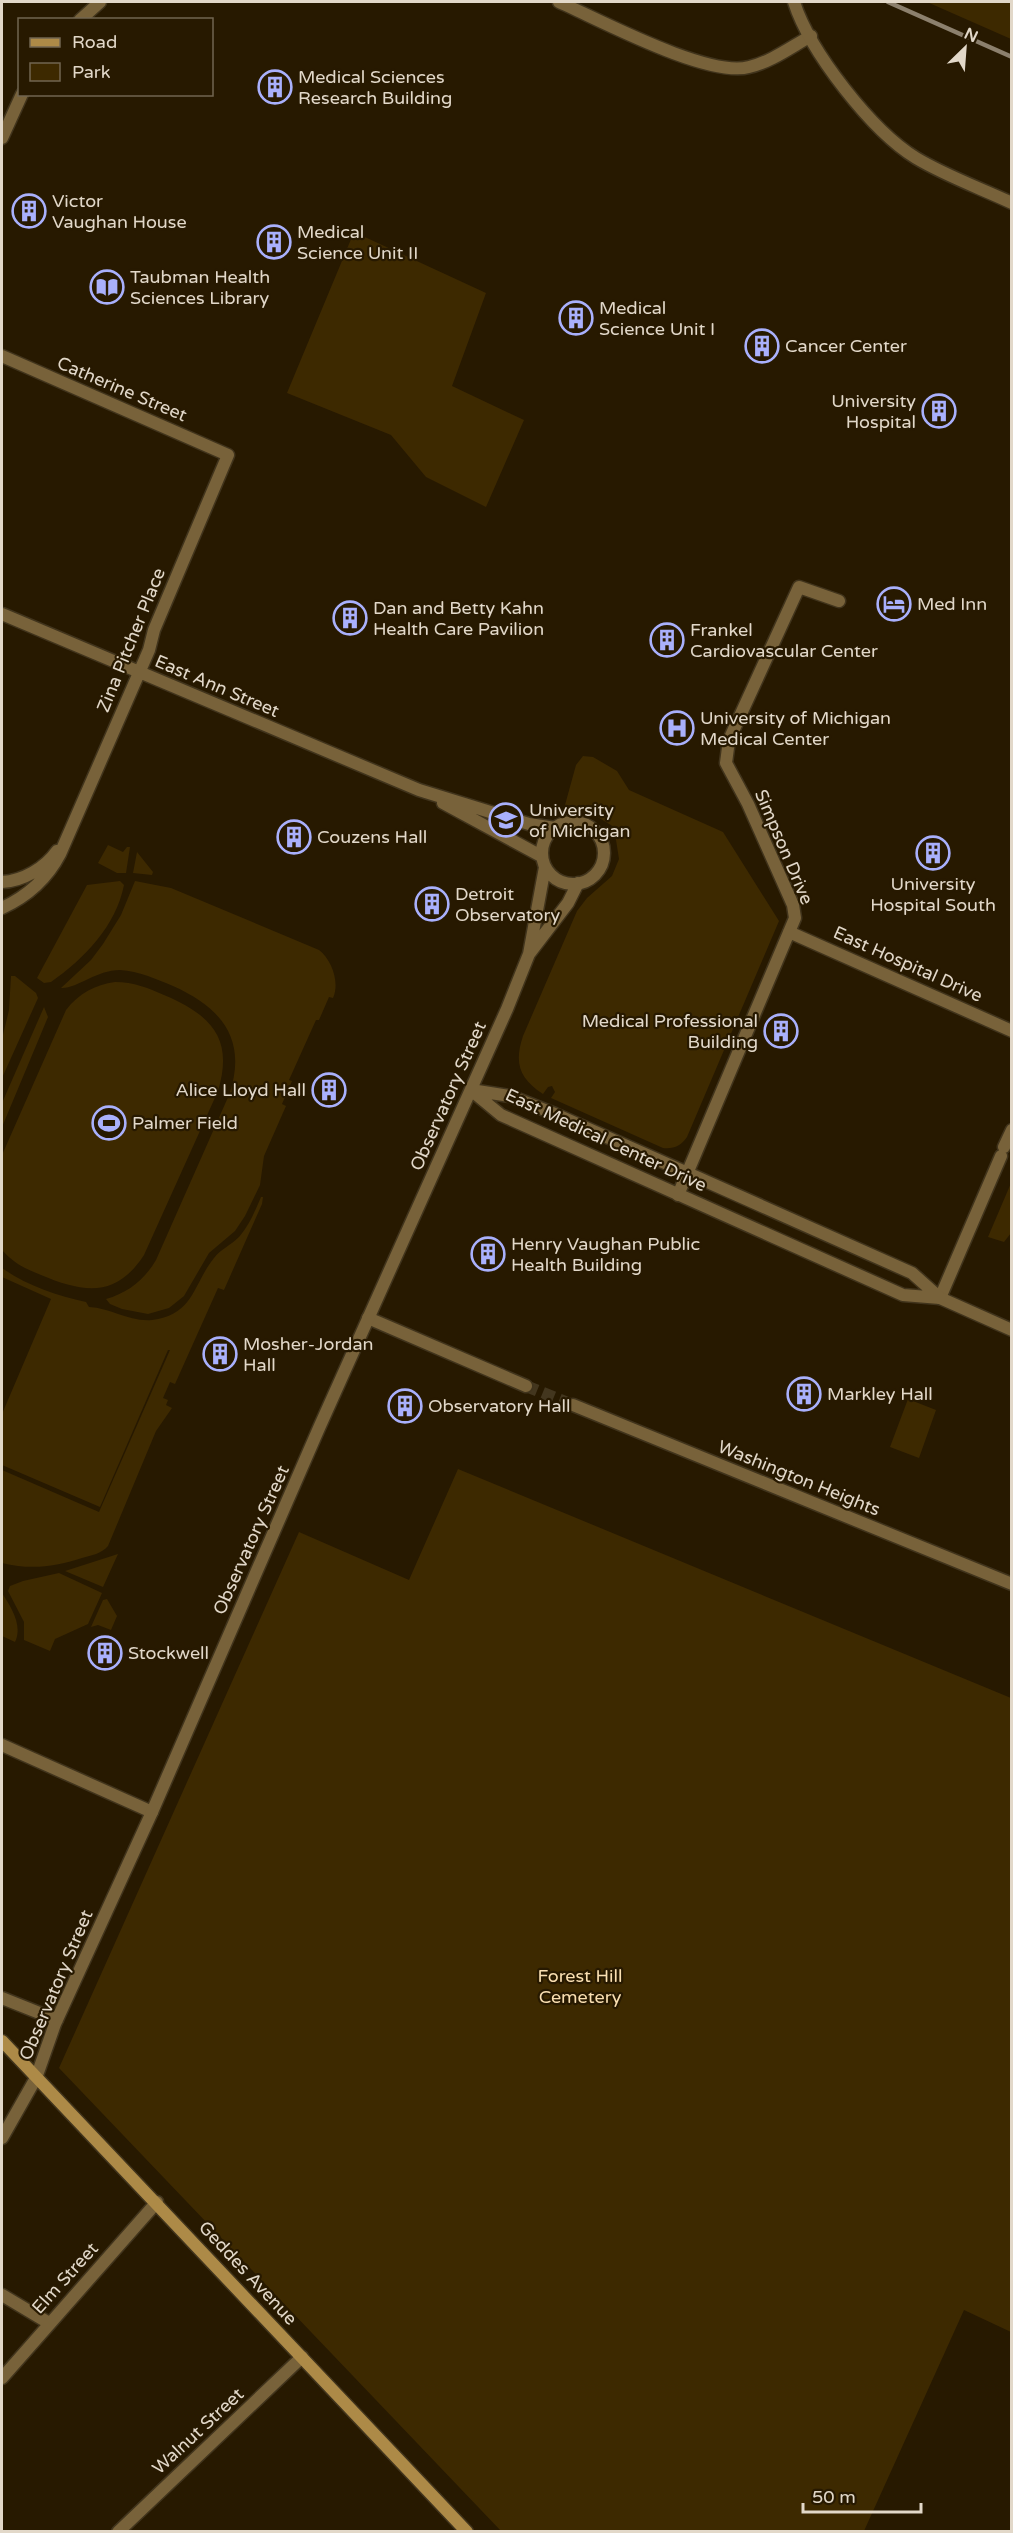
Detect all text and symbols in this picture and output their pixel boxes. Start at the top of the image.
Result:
legend [18,18,213,96]
north arrow [935,18,995,78]
text: N [961,24,981,47]
text: Road [72,31,117,53]
text: Park [72,61,111,83]
place label: Medical Sciences Research Building [298,66,452,109]
building icon: Medical Sciences Research Building [257,69,293,105]
place label: Victor Vaughan House [52,190,187,233]
building icon: Victor Vaughan House [11,193,47,229]
place label: Medical Science Unit II [297,221,418,264]
building icon: Medical Science Unit II [256,224,292,260]
place label: Taubman Health Sciences Library [130,266,270,309]
library icon: Taubman Health Sciences Library [89,269,125,305]
place label: Medical Science Unit I [599,297,715,340]
building icon: Medical Science Unit I [558,300,594,336]
building icon: Cancer Center [744,328,780,364]
place label: Cancer Center [785,335,907,357]
street label: Catherine Street [54,352,190,426]
place label: University Hospital [831,390,916,433]
building icon: University Hospital [921,393,957,429]
street label: Zina Pitcher Place [92,565,170,715]
hotel icon: Med Inn [876,586,912,622]
place label: Med Inn [917,593,987,615]
place label: Dan and Betty Kahn Health Care Pavilion [373,597,544,640]
building icon: Dan and Betty Kahn Health Care Pavilion [332,600,368,636]
place label: Frankel Cardiovascular Center [690,619,878,662]
building icon: Frankel Cardiovascular Center [649,622,685,658]
street label: East Ann Street [152,650,283,722]
place label: University of Michigan Medical Center [700,707,891,750]
hospital icon: University of Michigan Medical Center [659,710,695,746]
street label: Simpson Drive [750,786,818,908]
place label: University of Michigan [529,799,631,842]
school or university icon: University of Michigan [488,802,524,838]
building icon: Couzens Hall [276,819,312,855]
place label: Couzens Hall [317,826,427,848]
building icon: University Hospital South [915,835,951,871]
place label: University Hospital South [870,873,996,916]
place label: Detroit Observatory [455,883,560,926]
building icon: Detroit Observatory [414,886,450,922]
street label: East Hospital Drive [830,921,986,1007]
place label: Medical Professional Building [582,1010,758,1053]
building icon: Medical Professional Building [763,1013,799,1049]
street label: Observatory Street [405,1018,491,1174]
building icon: Alice Lloyd Hall [311,1072,347,1108]
place label: Alice Lloyd Hall [175,1079,306,1101]
street label: East Medical Center Drive [502,1084,710,1196]
sports icon: Palmer Field [91,1105,127,1141]
place label: Palmer Field [132,1112,238,1134]
place label: Henry Vaughan Public Health Building [511,1233,700,1276]
building icon: Henry Vaughan Public Health Building [470,1236,506,1272]
place label: Mosher-Jordan Hall [243,1333,374,1376]
building icon: Mosher-Jordan Hall [202,1336,238,1372]
building icon: Markley Hall [786,1376,822,1412]
place label: Markley Hall [827,1383,933,1405]
building icon: Observatory Hall [387,1388,423,1424]
place label: Observatory Hall [428,1395,570,1417]
street label: Washington Heights [715,1435,883,1521]
street label: Observatory Street [208,1462,294,1618]
building icon: Stockwell [87,1635,123,1671]
place label: Stockwell [128,1642,209,1664]
street label: Observatory Street [14,1906,98,2064]
park label: Forest Hill Cemetery [538,1965,622,2008]
street label: Geddes Avenue [194,2216,302,2330]
street label: Elm Street [27,2238,103,2318]
street label: Walnut Street [148,2383,248,2479]
scale bar [803,2476,922,2514]
text: 50 m [812,2486,856,2508]

